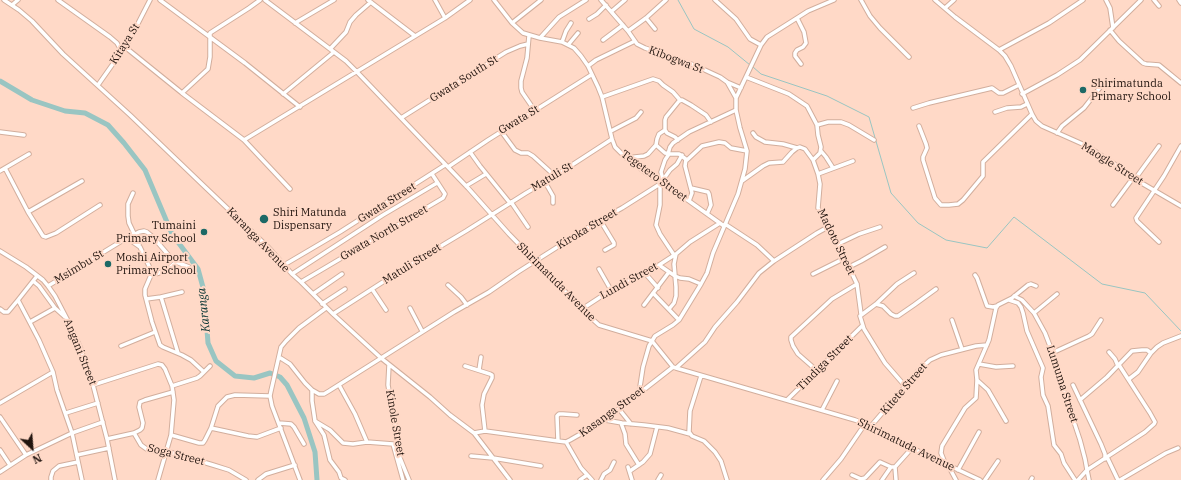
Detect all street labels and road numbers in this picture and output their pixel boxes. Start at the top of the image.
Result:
street label: Kitaya St [107,21,143,67]
street label: Kibogwa St [647,44,705,76]
street label: Gwata South St [427,53,501,105]
street label: Gwata St [496,103,542,137]
street label: Maogle Street [1079,140,1145,188]
street label: Tegetero Street [618,148,690,204]
street label: Matuli St [529,160,575,194]
street label: Gwata Street [356,180,418,226]
street label: Gwata North Street [338,203,430,263]
street label: Karanga Avenue [224,205,292,275]
street label: Kiroka Street [554,206,620,252]
street label: Madoto Street [814,207,858,277]
street label: Shirimatuda Avenue [514,240,598,324]
street label: Matuli Street [380,241,444,287]
street label: Msimbu St [52,247,106,287]
street label: Lundi Street [598,260,660,302]
street label: Angani Street [61,317,99,387]
street label: Tindiga Street [794,332,856,394]
street label: Lumuma Street [1043,344,1081,424]
street label: Kitete Street [878,360,930,418]
street label: Kasanga Street [577,384,647,440]
street label: Kinole Street [383,389,407,457]
street label: Shirimatuda Avenue [855,416,957,474]
street label: Soga Street [146,442,206,468]

